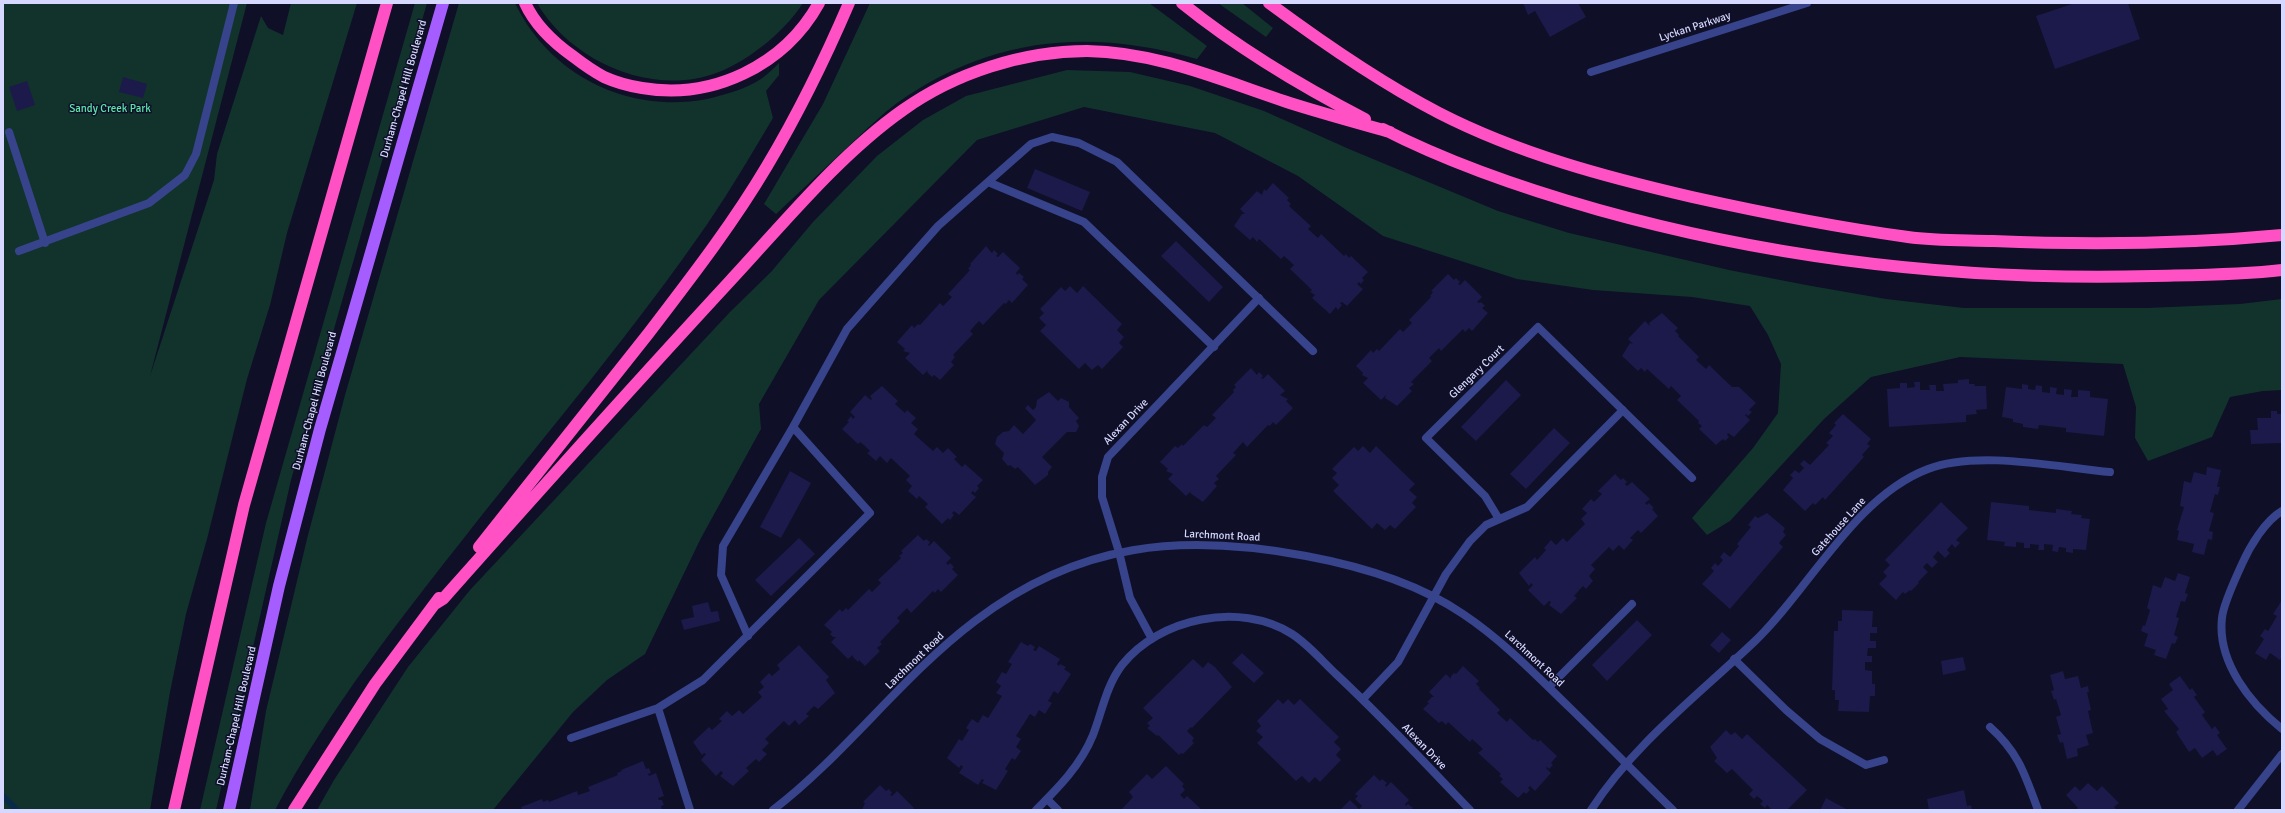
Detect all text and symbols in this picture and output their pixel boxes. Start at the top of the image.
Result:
street label: Lyckan Parkway [1658,9,1732,45]
street label: Durham-Chapel Hill Boulevard [378,18,430,160]
park label: Sandy Creek Park [69,102,151,116]
street label: Durham-Chapel Hill Boulevard [290,330,340,472]
street label: Glengary Court [1447,342,1507,402]
street label: Alexan Drive [1101,396,1151,448]
street label: Gatehouse Lane [1809,495,1869,559]
street label: Larchmont Road [1183,527,1261,545]
street label: Larchmont Road [1502,628,1566,690]
street label: Larchmont Road [883,630,947,692]
street label: Durham-Chapel Hill Boulevard [214,645,260,787]
street label: Alexan Drive [1399,721,1449,773]

